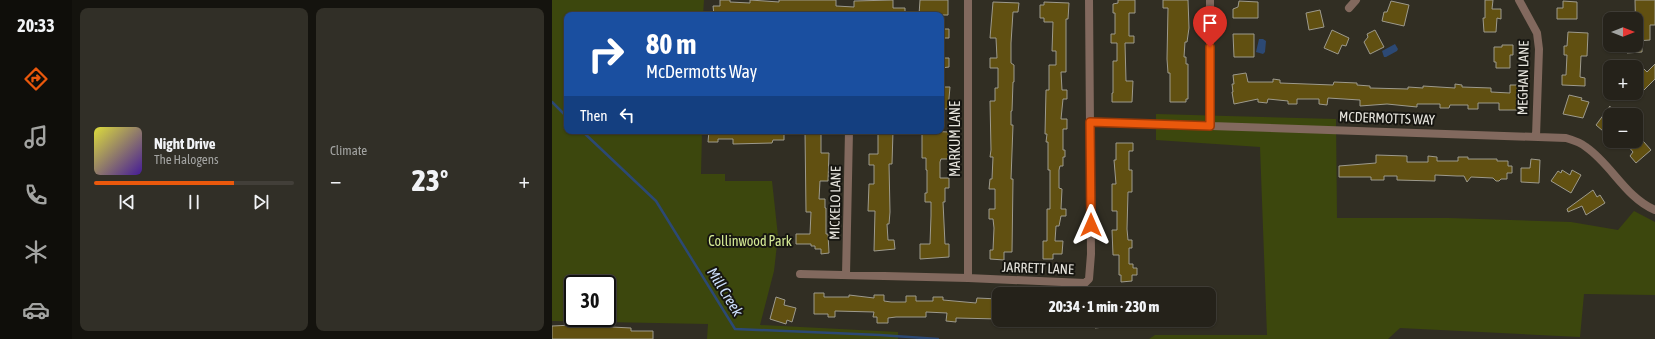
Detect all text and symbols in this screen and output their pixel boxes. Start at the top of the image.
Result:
pin [1193,6,1227,47]
icon: arrive [1199,12,1221,34]
north arrow [1603,12,1643,52]
map controls [1603,12,1643,148]
text: 20:33 [17,15,55,36]
icon: right [580,28,632,80]
text: 80 m [646,28,696,60]
street label: MEGHAN LANE [1514,41,1532,115]
button: + [1603,60,1643,100]
text: McDermotts Way [646,61,757,82]
icon: directions [22,65,50,93]
street label: MARKUM LANE [947,101,963,177]
icon: left [616,104,638,126]
text: Then [580,107,608,124]
street label: MCDERMOTTS WAY [1339,108,1436,128]
button: − [1603,108,1643,148]
icon: music [22,123,50,151]
text: Night Drive [154,135,216,152]
text: Climate [330,143,367,158]
text: The Halogens [154,152,219,167]
text: 23° [412,163,448,197]
street label: MICKELO LANE [826,166,844,240]
text: − [330,167,341,193]
text: + [519,167,530,193]
icon: phone [22,181,50,209]
icon: previous [116,191,138,213]
icon: pause [183,191,205,213]
icon: next [250,191,272,213]
position arrow [1070,204,1112,246]
park label: Collinwood Park [708,233,792,249]
icon: climate [22,238,50,266]
street label: JARRETT LANE [1002,259,1074,277]
water label: Mill Creek [704,264,747,320]
speed limit sign: 30 [564,275,616,327]
icon: car [22,296,50,324]
text: 20:34 · 1 min · 230 m [1049,298,1159,315]

